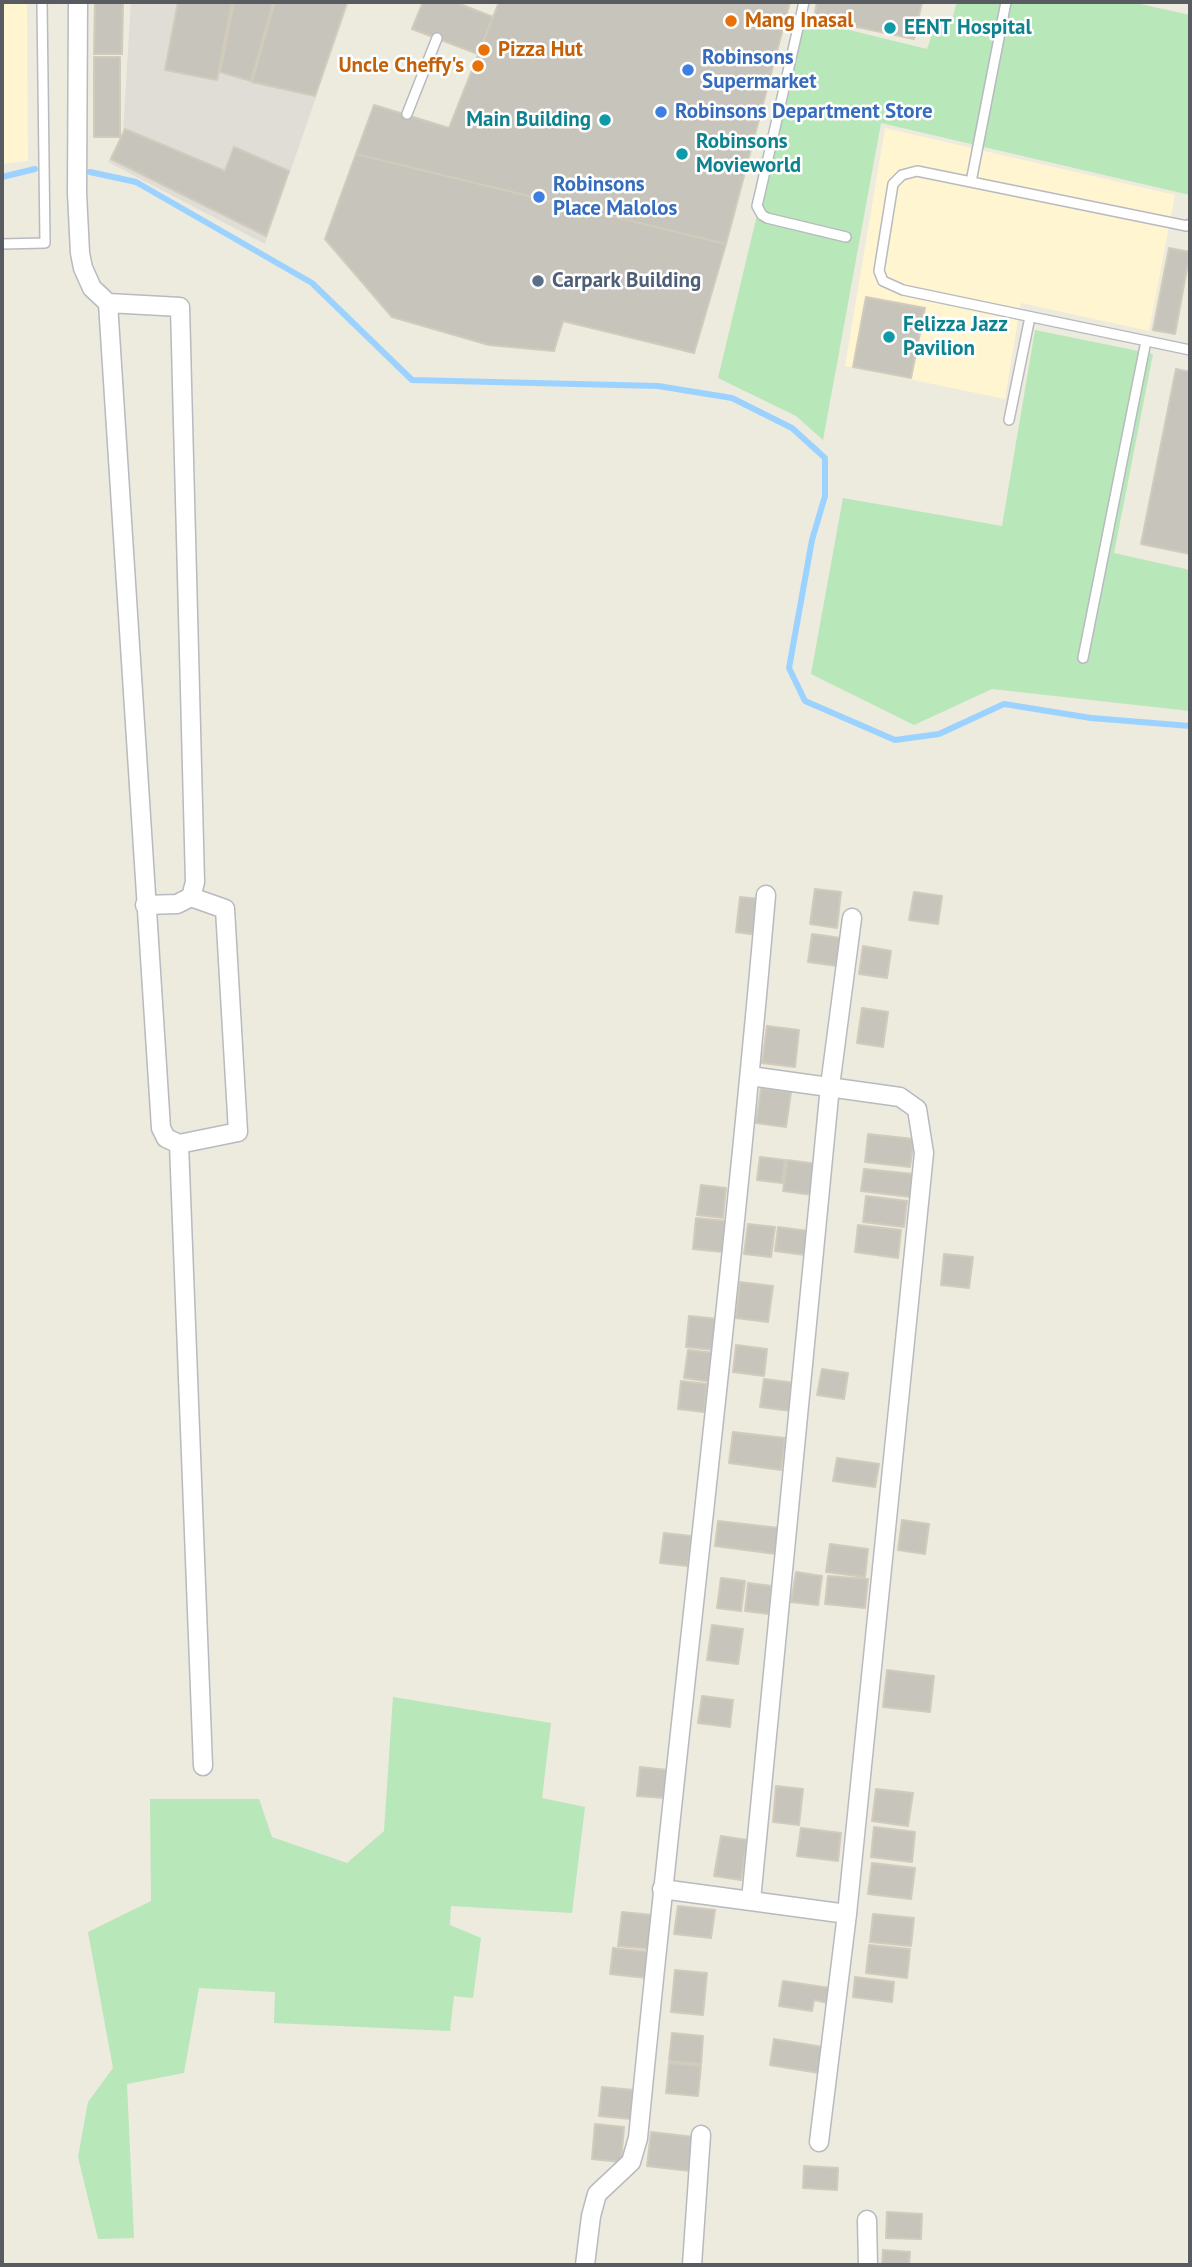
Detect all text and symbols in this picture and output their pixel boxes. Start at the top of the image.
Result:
place label: Mang Inasal [745,8,854,34]
marker: Mang Inasal [723,13,739,29]
place label: EENT Hospital [904,15,1032,41]
marker: EENT Hospital [882,20,898,36]
place label: Pizza Hut [498,37,583,63]
marker: Pizza Hut [476,42,492,58]
place label: Robinsons Supermarket [702,45,817,95]
place label: Uncle Cheffy's [338,53,464,79]
marker: Uncle Cheffy's [470,58,486,74]
marker: Robinsons Supermarket [680,62,696,78]
place label: Robinsons Department Store [675,99,933,125]
marker: Robinsons Department Store [653,104,669,120]
place label: Main Building [466,107,591,133]
marker: Main Building [597,112,613,128]
place label: Robinsons Movieworld [696,129,801,179]
marker: Robinsons Movieworld [674,146,690,162]
place label: Robinsons Place Malolos [553,172,677,222]
marker: Robinsons Place Malolos [531,189,547,205]
place label: Carpark Building [552,268,701,294]
marker: Carpark Building [530,273,546,289]
place label: Felizza Jazz Pavilion [903,312,1008,362]
marker: Felizza Jazz Pavilion [881,329,897,345]

